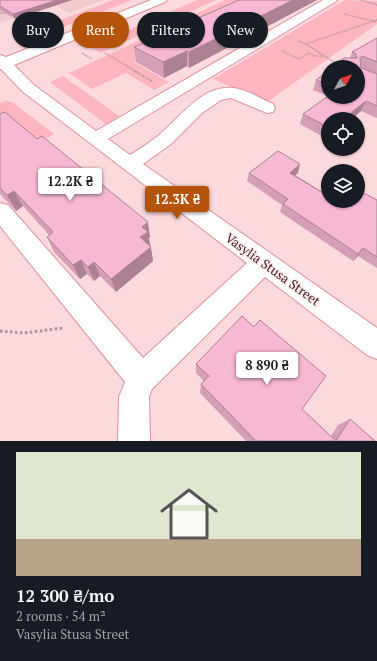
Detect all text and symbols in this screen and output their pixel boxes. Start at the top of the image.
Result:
chip: Buy [12,12,64,48]
chip: Rent [72,12,129,48]
chip: Filters [137,12,205,48]
chip: New [213,12,268,48]
north arrow [321,60,365,104]
map controls [321,60,365,208]
button: locate [321,112,365,156]
button: layers [321,164,365,208]
pin: 12.2K ₴ [33,168,107,202]
text: 12.2K ₴ [47,172,93,190]
pin: 12.3K ₴ [140,186,214,220]
text: 12.3K ₴ [154,190,200,208]
street label: Vasylia Stusa Street [222,228,324,310]
pin: 8 890 ₴ [230,352,304,386]
text: 8 890 ₴ [245,356,289,374]
icon: home [153,478,225,550]
text: 12 300 ₴/mo [16,584,114,607]
text: 2 rooms · 54 m² [16,607,106,625]
text: Vasylia Stusa Street [16,625,129,643]

